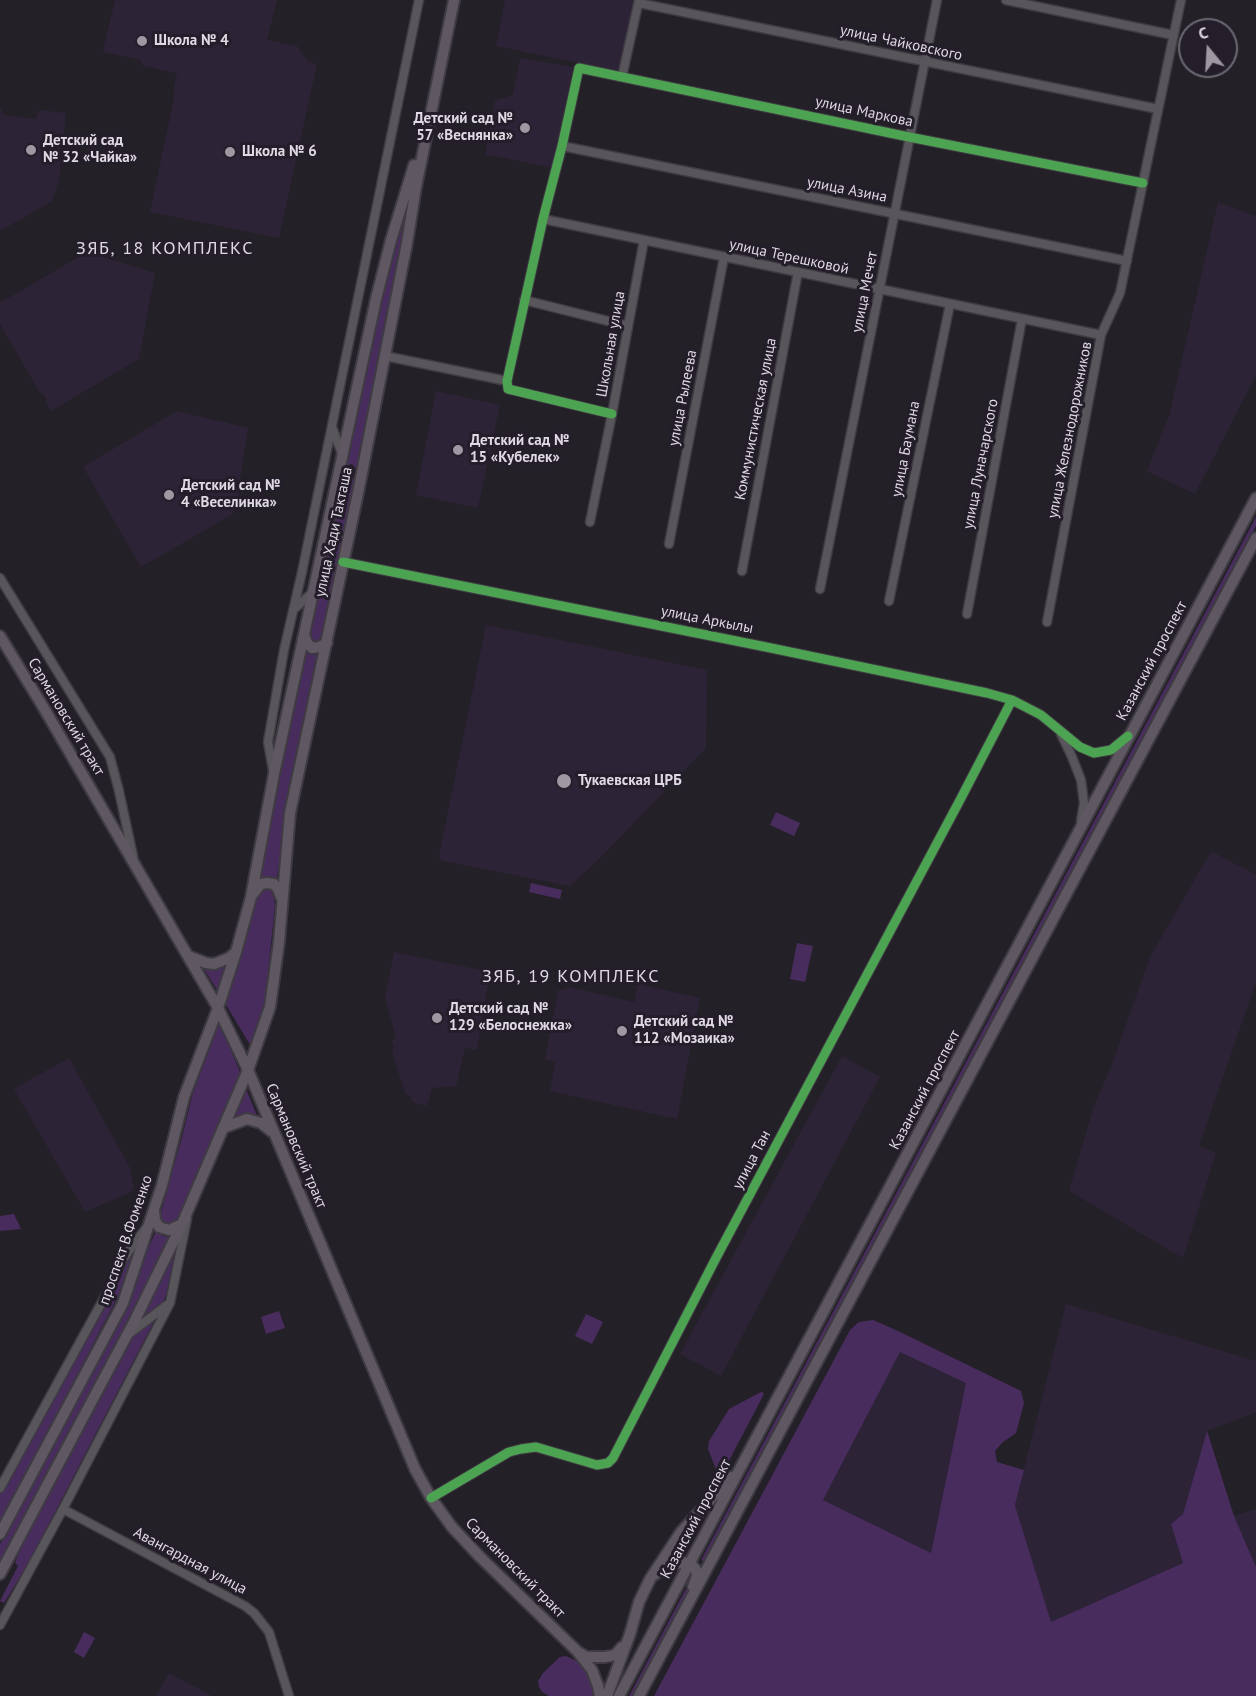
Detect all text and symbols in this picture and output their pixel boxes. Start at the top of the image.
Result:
north arrow [1178,18,1238,78]
street label: улица Чайковского [838,21,964,65]
text: С [1196,22,1210,44]
place label: Школа № 4 [154,32,229,50]
marker: Школа № 4 [135,34,149,48]
street label: улица Маркова [813,93,915,131]
place label: Детский сад № 57 «Веснянка» [413,110,513,145]
marker: Детский сад № 57 «Веснянка» [518,121,532,135]
place label: Детский сад № 32 «Чайка» [43,132,137,167]
marker: Детский сад № 32 «Чайка» [24,143,38,157]
place label: Школа № 6 [242,143,317,161]
marker: Школа № 6 [223,145,237,159]
street label: улица Азина [805,173,889,207]
street label: улица Терешковой [728,236,850,278]
district label: ЗЯБ, 18 КОМПЛЕКС [76,238,254,260]
street label: улица Мечет [848,250,882,334]
street label: Школьная улица [593,290,629,398]
street label: Коммунистическая улица [731,336,781,502]
street label: улица Железнодорожников [1044,340,1096,520]
street label: улица Рылеева [665,348,701,448]
street label: улица Луначарского [960,397,1002,531]
street label: улица Баумана [888,399,924,499]
place label: Детский сад № 15 «Кубелек» [470,432,570,467]
marker: Детский сад № 15 «Кубелек» [451,443,465,457]
street label: улица Хади Такташа [311,465,357,599]
place label: Детский сад № 4 «Веселинка» [181,477,281,512]
marker: Детский сад № 4 «Веселинка» [162,488,176,502]
street label: Казанский проспект [1113,598,1191,724]
street label: улица Аркылы [659,602,755,638]
street label: Сармановский тракт [24,655,108,779]
marker: Тукаевская ЦРБ [555,772,573,790]
place label: Тукаевская ЦРБ [578,772,682,790]
district label: ЗЯБ, 19 КОМПЛЕКС [482,966,660,988]
place label: Детский сад № 129 «Белоснежка» [449,1000,572,1035]
marker: Детский сад № 129 «Белоснежка» [430,1011,444,1025]
place label: Детский сад № 112 «Мозаика» [634,1013,735,1048]
marker: Детский сад № 112 «Мозаика» [615,1024,629,1038]
street label: Казанский проспект [886,1027,964,1153]
street label: Сармановский тракт [262,1081,330,1211]
street label: улица Тан [729,1127,775,1193]
street label: проспект В.Фоменко [95,1173,157,1307]
street label: Казанский проспект [657,1456,735,1582]
street label: Сармановский тракт [461,1514,569,1622]
street label: Авангардная улица [130,1524,250,1598]

